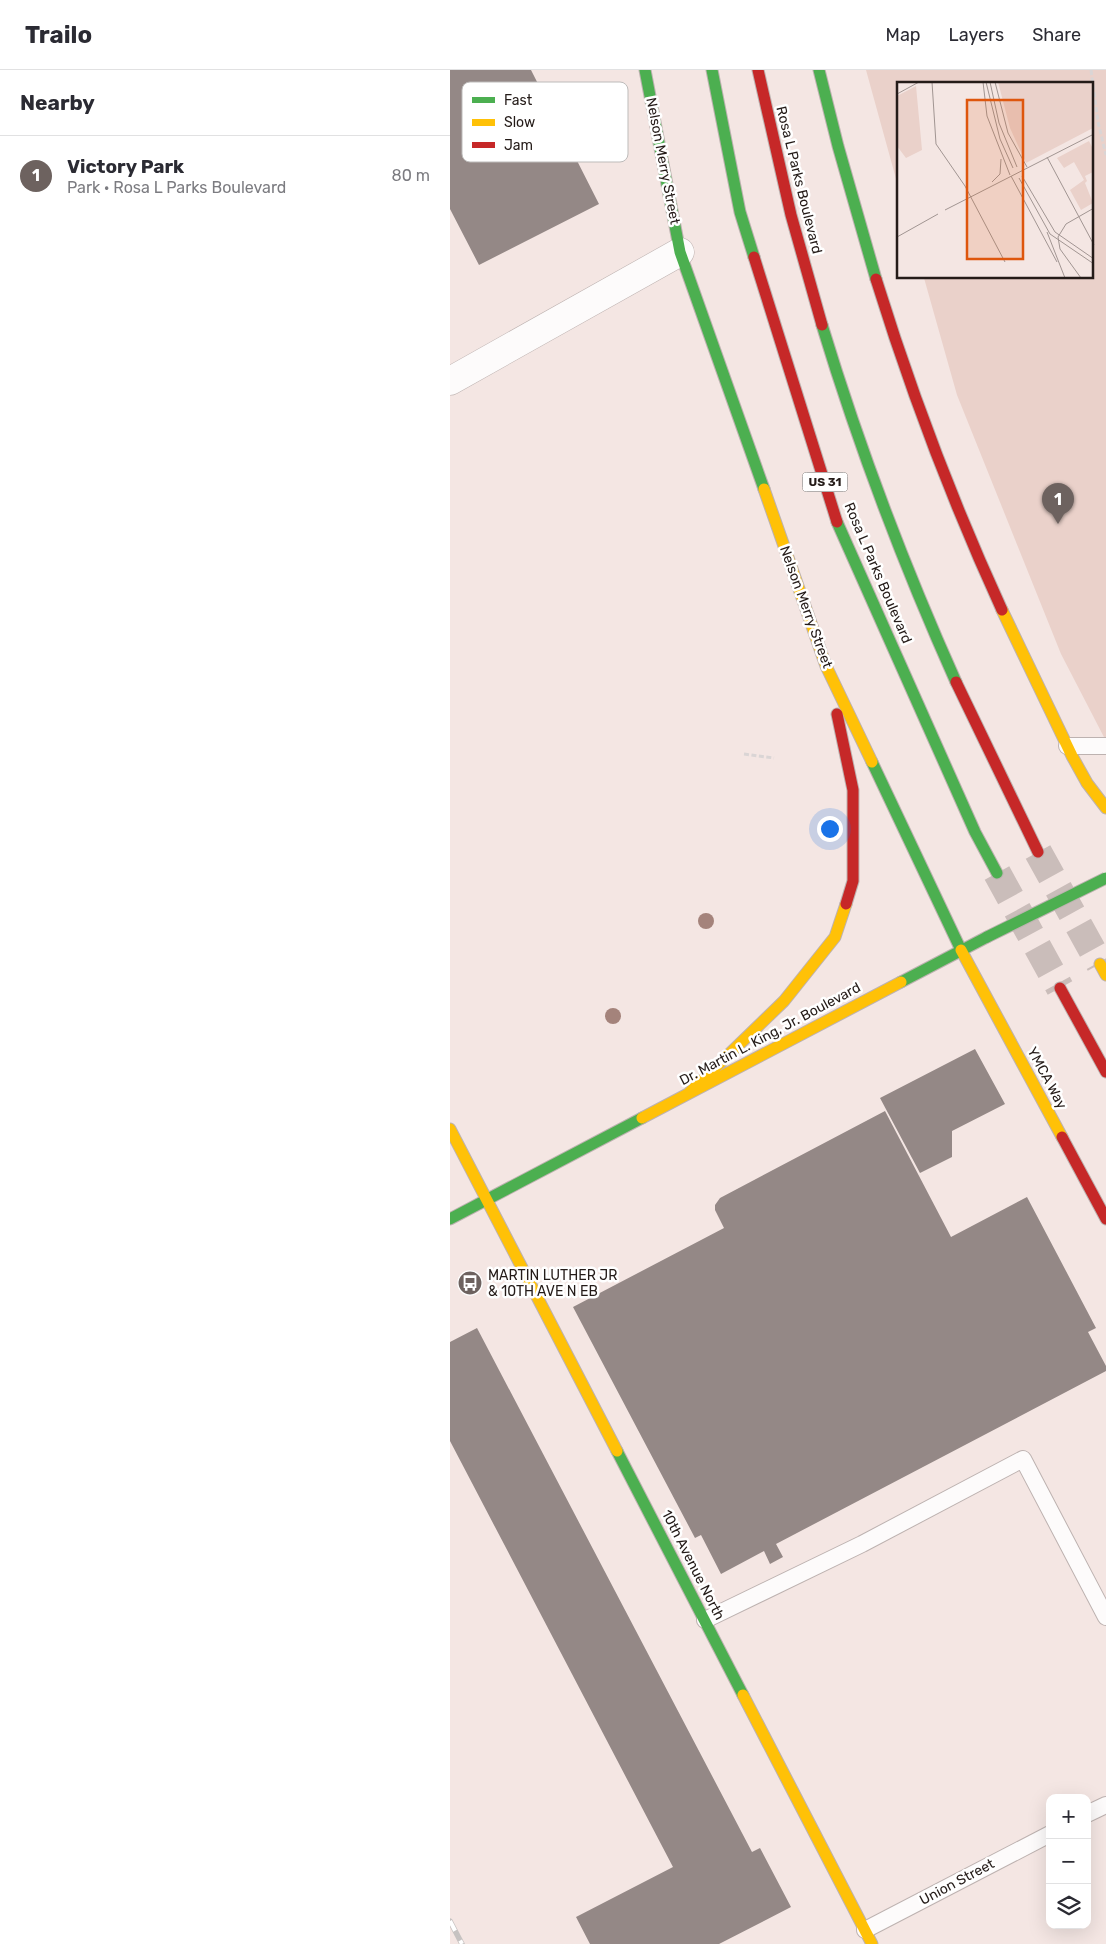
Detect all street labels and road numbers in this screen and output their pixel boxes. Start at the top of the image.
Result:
street label: Nelson Merry Street [642,96,684,226]
street label: Rosa L Parks Boulevard [772,104,826,256]
road number: US 31 [802,472,848,492]
street label: Rosa L Parks Boulevard [841,500,915,646]
street label: Nelson Merry Street [776,544,836,671]
street label: Dr. Martin L. King, Jr. Boulevard [677,979,863,1089]
street label: YMCA Way [1024,1044,1071,1112]
street label: 10th Avenue North [658,1507,728,1623]
street label: Union Street [917,1855,998,1909]

